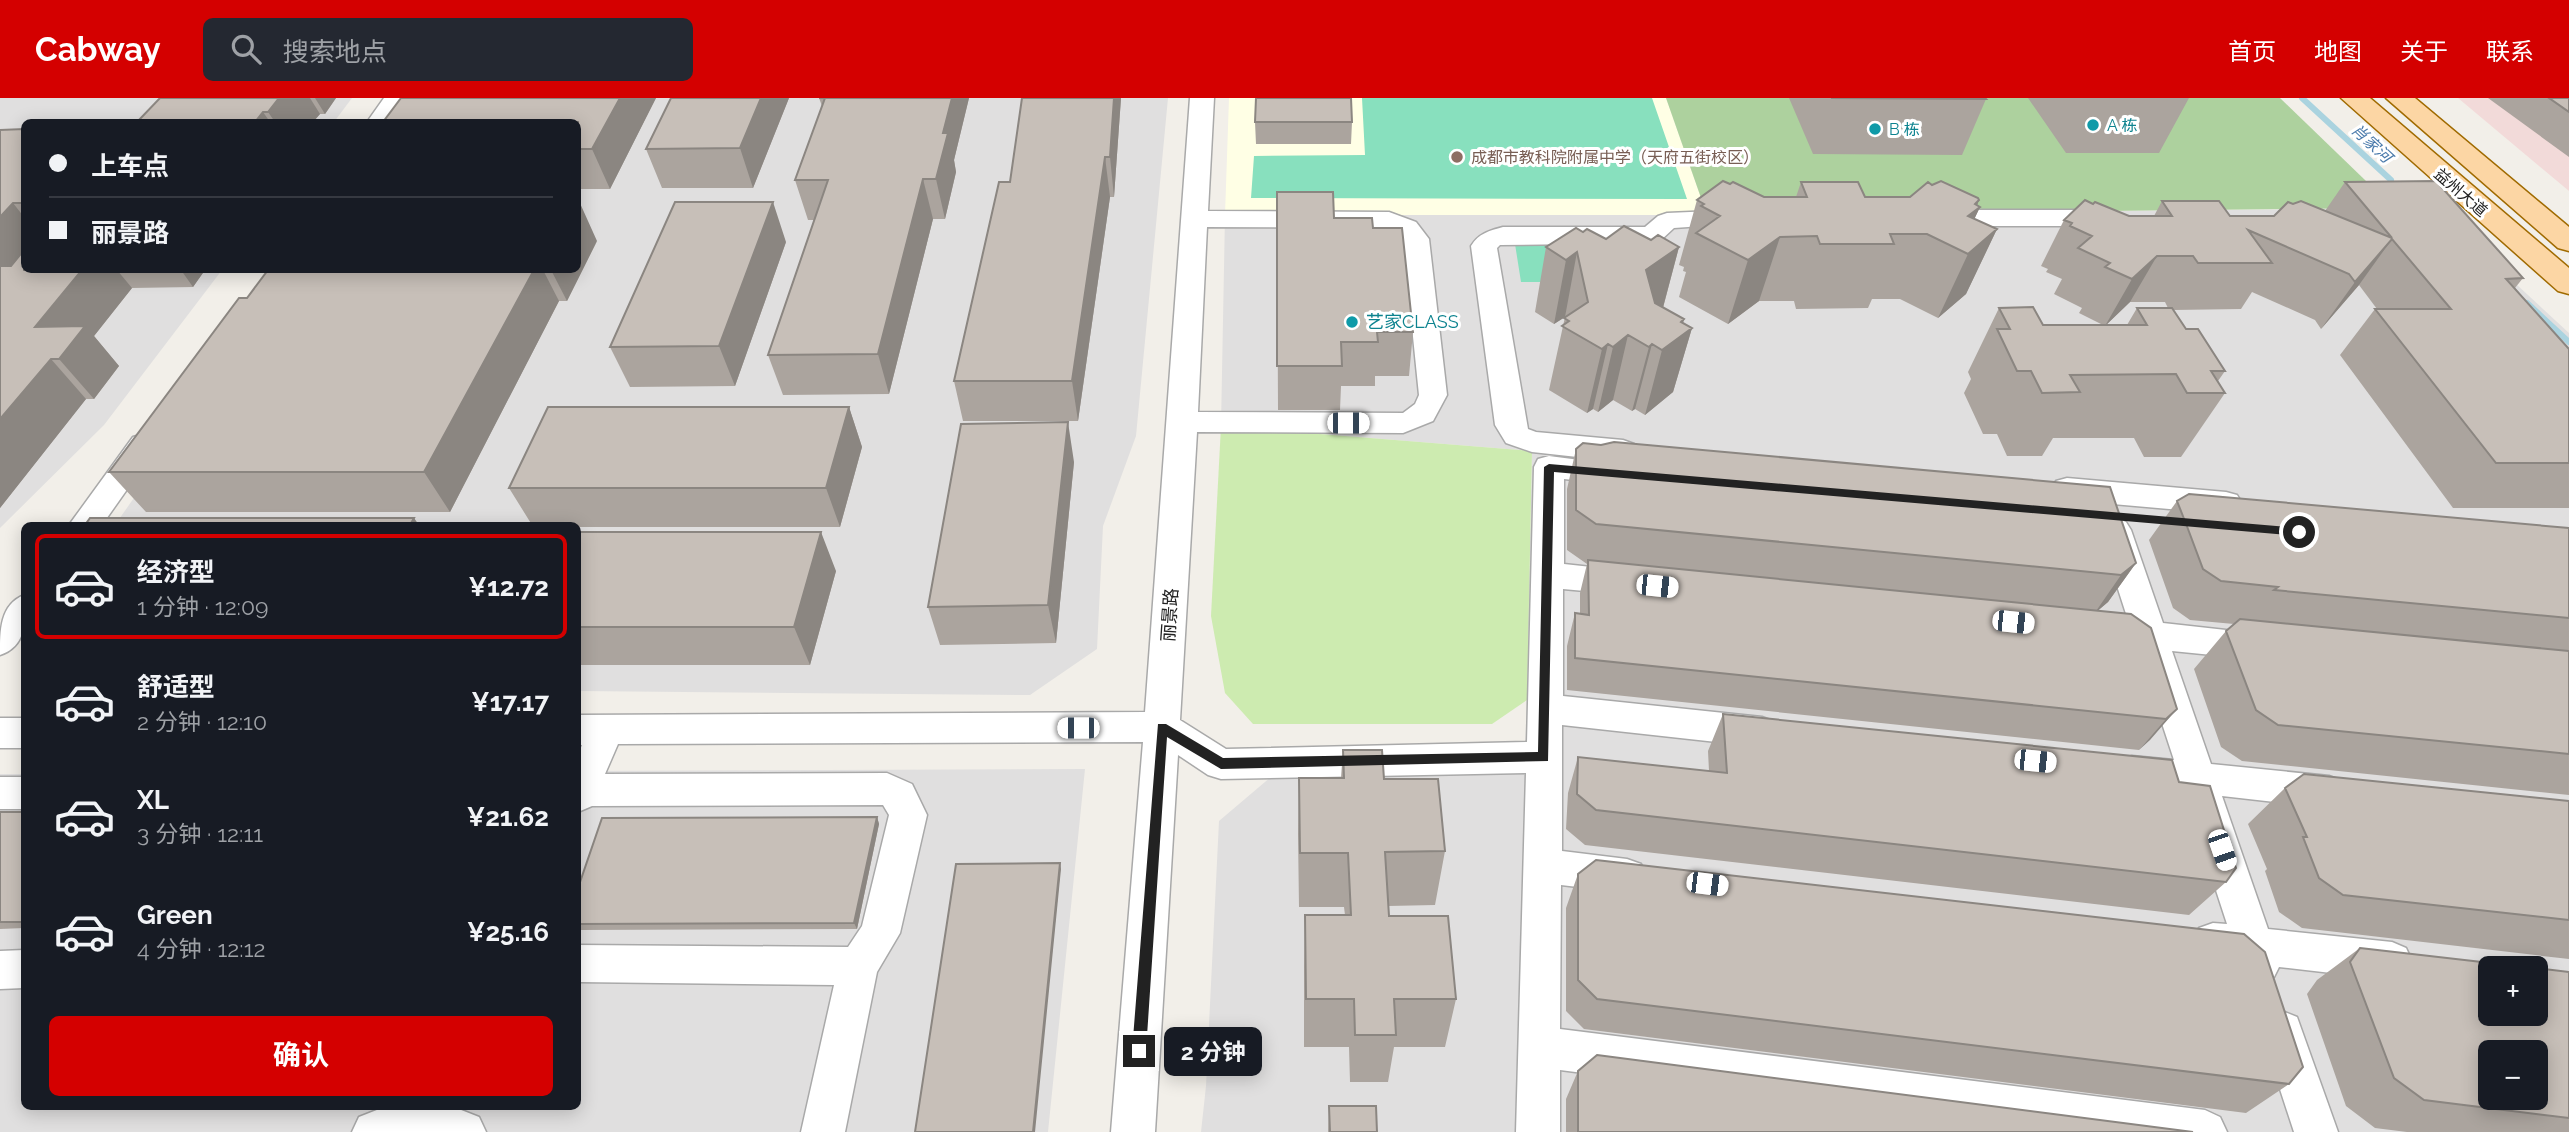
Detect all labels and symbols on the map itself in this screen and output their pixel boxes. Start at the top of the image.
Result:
place label: A 栋 [2107,116,2137,135]
marker: A 栋 [2085,117,2101,133]
place label: B 栋 [1889,120,1920,139]
water label: 肖家河 [2348,120,2398,169]
marker: B 栋 [1867,121,1883,137]
place label: 成都市教科院附属中学（天府五街校区） [1471,148,1759,167]
marker: 成都市教科院附属中学（天府五街校区） [1449,149,1465,165]
street label: 益州大道 [2430,164,2491,221]
place label: 艺家CLASS [1366,311,1459,332]
marker: 艺家CLASS [1344,314,1360,330]
car [1328,413,1370,434]
route start [2283,516,2315,548]
car [1636,573,1679,599]
street label: 丽景路 [1157,587,1182,643]
car [1992,609,2035,635]
car [1058,718,1100,739]
car [2014,748,2057,774]
car [2206,827,2239,873]
car [1685,871,1730,897]
callout: 2 分钟 [1164,1026,1262,1076]
route end [1123,1035,1155,1067]

